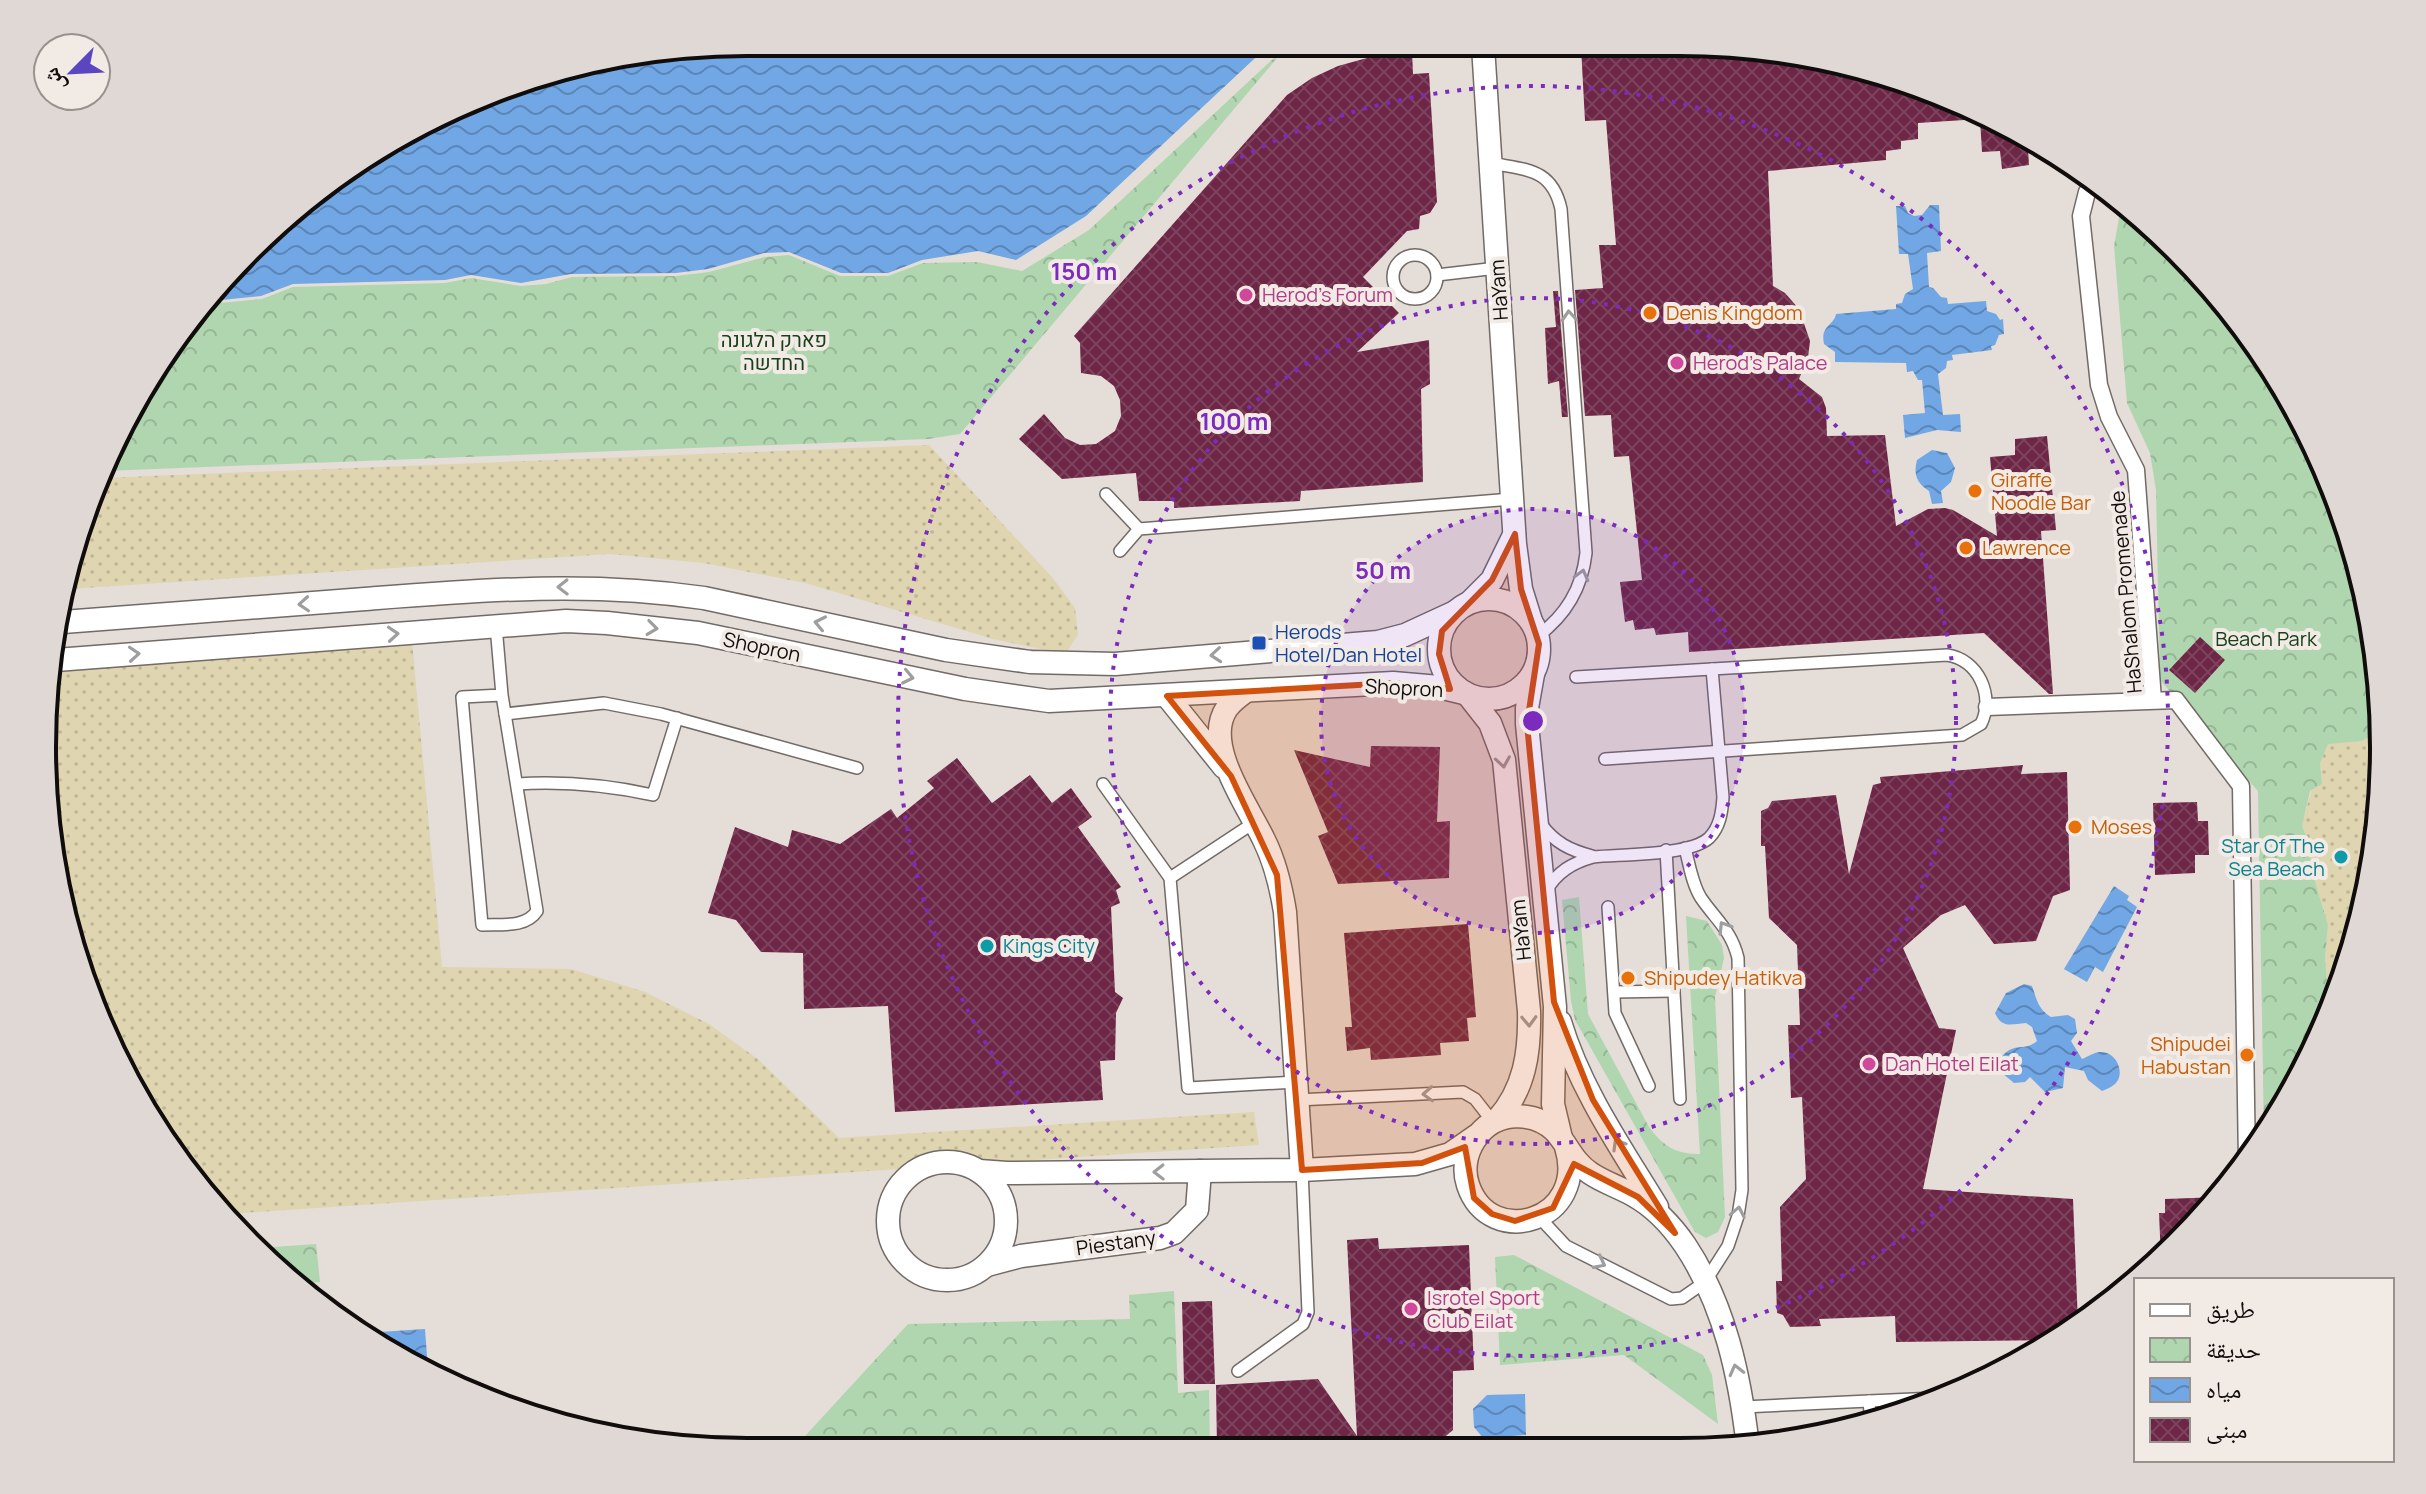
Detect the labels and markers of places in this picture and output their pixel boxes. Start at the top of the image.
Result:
place label: Herod's Forum [1262,281,1393,308]
marker: Herod's Forum [1237,286,1255,304]
place label: Denis Kingdom [1666,299,1803,326]
marker: Denis Kingdom [1641,304,1659,322]
place label: Herod's Palace [1693,349,1827,376]
marker: Herod's Palace [1668,354,1686,372]
place label: Giraffe Noodle Bar [1991,466,2091,516]
marker: Giraffe Noodle Bar [1966,482,1984,500]
place label: Lawrence [1982,534,2071,561]
marker: Lawrence [1957,539,1975,557]
place label: Herods Hotel/Dan Hotel [1275,618,1422,668]
marker: Herods Hotel/Dan Hotel [1250,634,1268,652]
centre of rings [1519,707,1547,735]
place label: Moses [2091,813,2152,840]
marker: Moses [2066,818,2084,836]
place label: Star Of The Sea Beach [2221,832,2325,882]
marker: Star Of The Sea Beach [2332,848,2350,866]
place label: Kings City [1003,932,1095,959]
marker: Kings City [978,937,996,955]
place label: Shipudey Hatikva [1644,964,1803,991]
marker: Shipudey Hatikva [1619,969,1637,987]
place label: Shipudei Habustan [2141,1030,2231,1080]
marker: Shipudei Habustan [2238,1046,2256,1064]
place label: Dan Hotel Eilat [1885,1050,2019,1077]
marker: Dan Hotel Eilat [1860,1055,1878,1073]
place label: Isrotel Sport Club Eilat [1427,1284,1540,1334]
marker: Isrotel Sport Club Eilat [1402,1300,1420,1318]

